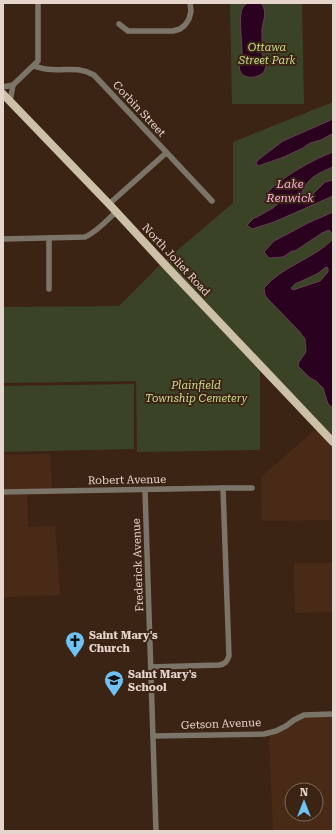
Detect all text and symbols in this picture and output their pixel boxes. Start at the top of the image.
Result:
park label: Ottawa Street Park [237,41,296,67]
street label: Corbin Street [110,79,168,139]
water label: Lake Renwick [265,177,314,205]
street label: North Joliet Road [139,221,213,299]
park label: Plainfield Township Cemetery [145,379,247,405]
street label: Robert Avenue [88,473,166,487]
street label: Frederick Avenue [130,518,146,612]
place label: Saint Mary's Church [89,629,158,655]
church icon: Saint Mary's Church [64,630,86,658]
place label: Saint Mary's School [128,668,197,694]
school or university icon: Saint Mary's School [103,669,125,697]
street label: Getson Avenue [181,716,261,732]
north arrow [284,782,324,822]
text: N [300,786,309,799]

